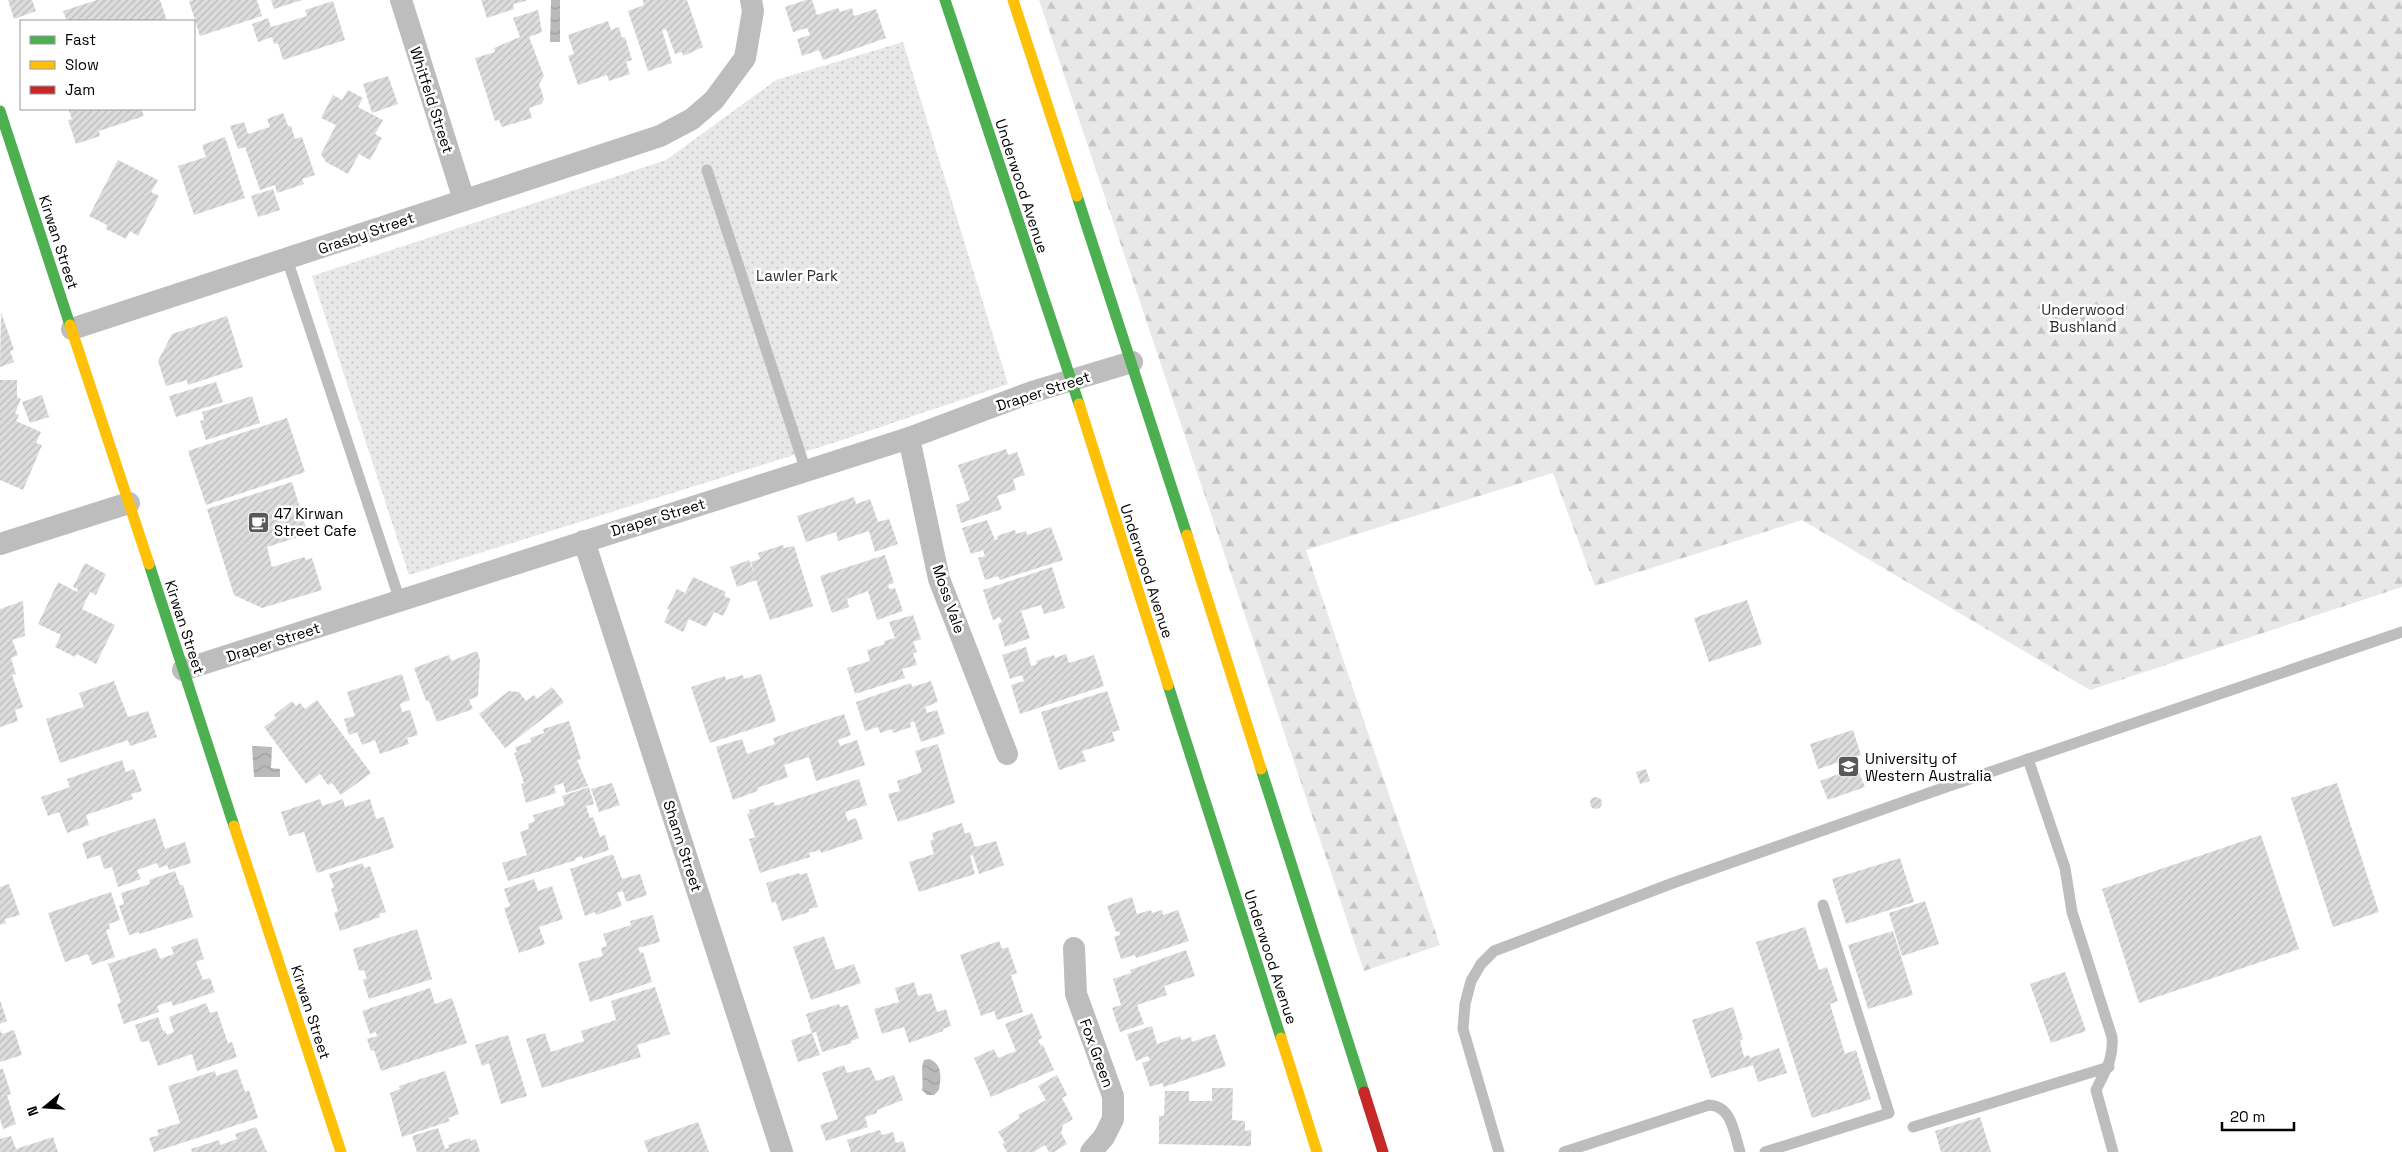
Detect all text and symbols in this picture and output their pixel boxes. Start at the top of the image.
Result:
legend [20,20,195,110]
text: Fast [65,30,96,49]
street label: Whitfeld Street [406,44,458,156]
text: Slow [65,55,99,74]
text: Jam [65,80,95,99]
street label: Underwood Avenue [991,116,1053,256]
street label: Kirwan Street [35,193,83,292]
street label: Grasby Street [315,208,417,258]
park label: Lawler Park [756,266,838,285]
park label: Underwood Bushland [2041,300,2125,336]
street label: Draper Street [994,367,1093,415]
street label: Draper Street [608,494,708,540]
street label: Underwood Avenue [1116,501,1178,641]
place label: 47 Kirwan Street Cafe [274,504,357,540]
cafe icon: 47 Kirwan Street Cafe [246,510,270,534]
street label: Moss Vale [928,562,970,636]
street label: Kirwan Street [161,578,209,677]
street label: Draper Street [224,618,323,666]
place label: University of Western Australia [1865,749,1992,785]
school or university icon: University of Western Australia [1837,755,1861,779]
street label: Shann Street [659,798,707,894]
street label: Underwood Avenue [1240,887,1302,1027]
street label: Kirwan Street [287,963,335,1062]
street label: Fox Green [1076,1016,1118,1090]
north arrow [20,1082,70,1132]
scale bar [2222,1100,2294,1132]
text: N [23,1104,43,1118]
text: 20 m [2230,1107,2265,1126]

